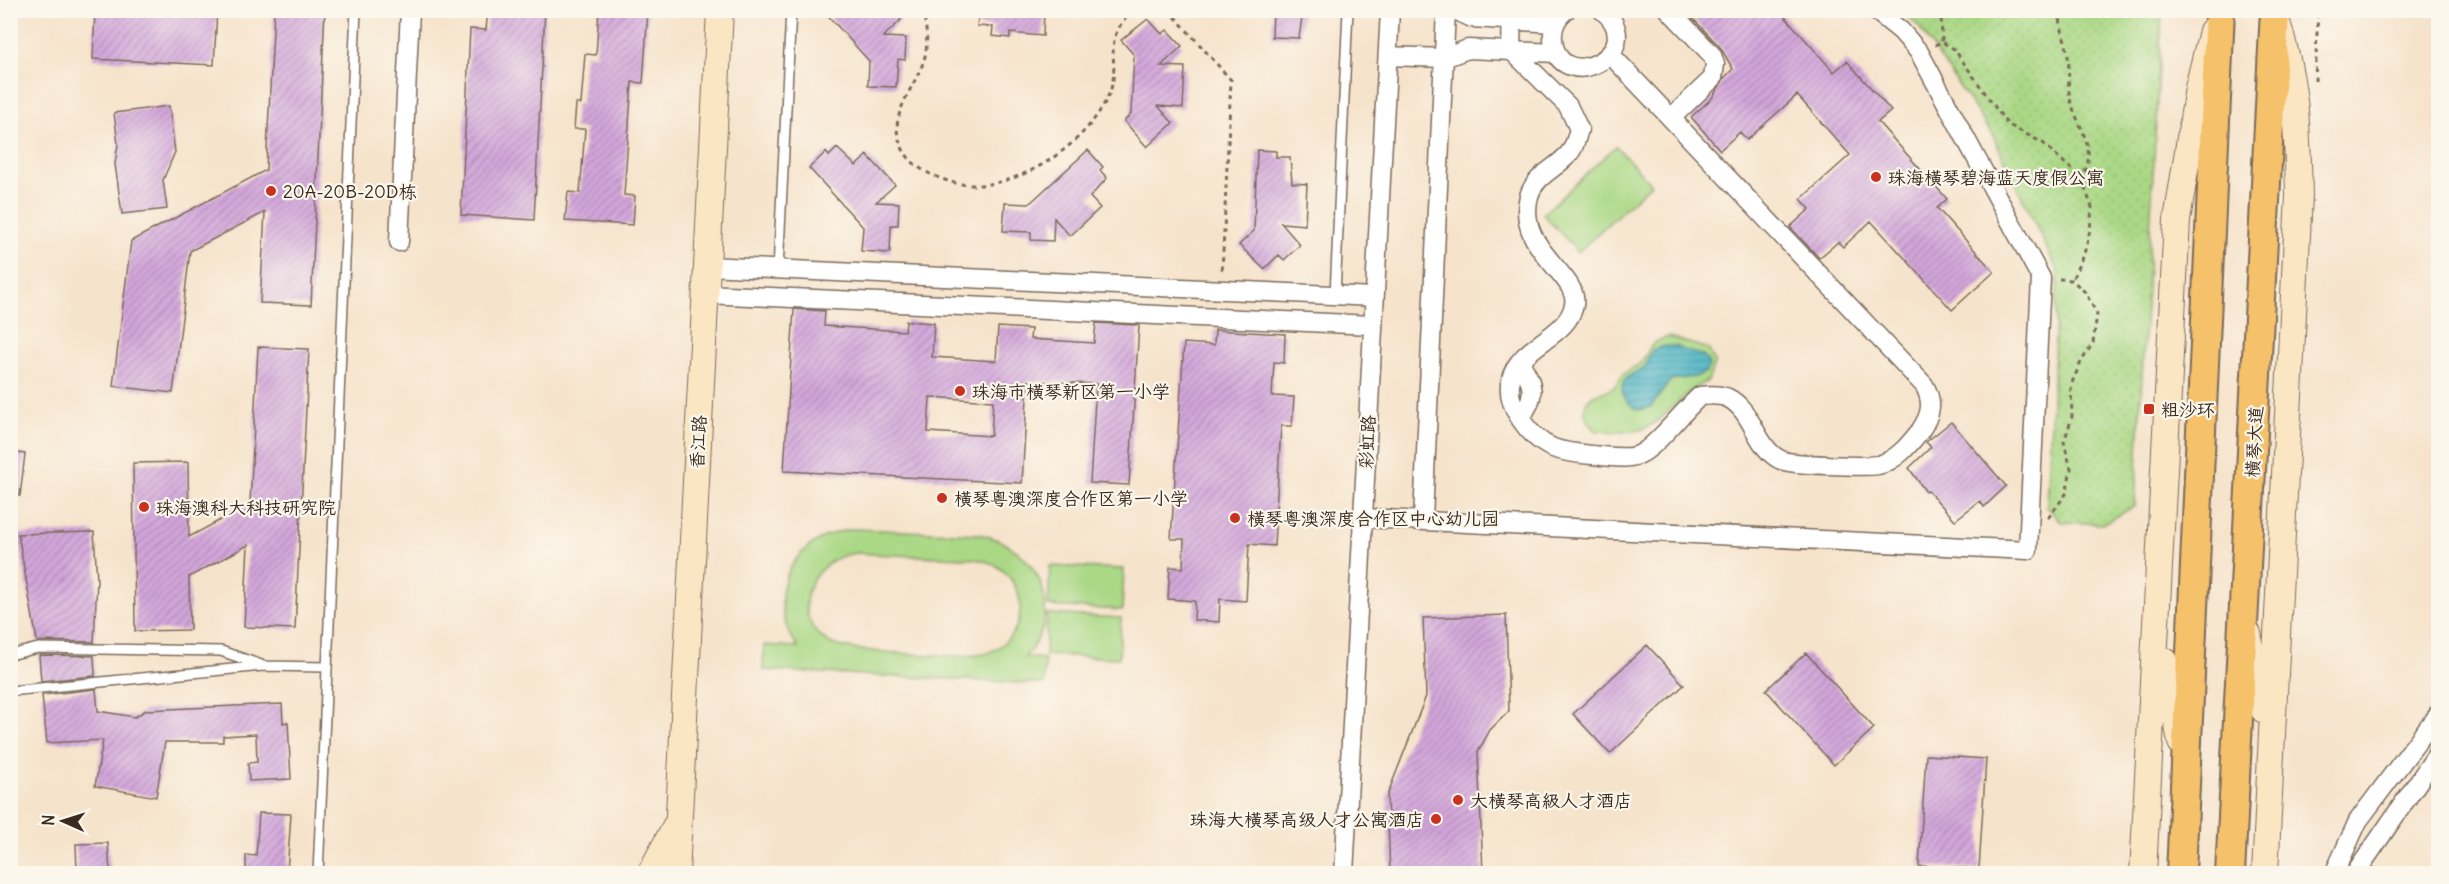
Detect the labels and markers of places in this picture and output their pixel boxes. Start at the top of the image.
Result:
place label: 珠海横琴碧海蓝天度假公寓 [1888,166,2104,189]
marker: 珠海横琴碧海蓝天度假公寓 [1869,170,1883,184]
place label: 20A-20B-20D栋 [283,180,417,203]
marker: 20A-20B-20D栋 [264,184,278,198]
place label: 珠海市横琴新区第一小学 [972,380,1170,403]
marker: 珠海市横琴新区第一小学 [953,384,967,398]
place label: 粗沙环 [2161,398,2215,421]
marker: 粗沙环 [2142,402,2156,416]
place label: 横琴粤澳深度合作区第一小学 [954,487,1188,510]
marker: 横琴粤澳深度合作区第一小学 [935,491,949,505]
place label: 珠海澳科大科技研究院 [156,496,336,519]
marker: 珠海澳科大科技研究院 [137,500,151,514]
place label: 横琴粤澳深度合作区中心幼儿园 [1247,507,1499,530]
marker: 横琴粤澳深度合作区中心幼儿园 [1228,511,1242,525]
place label: 大橫琴高級人才酒店 [1470,789,1632,812]
marker: 大橫琴高級人才酒店 [1451,793,1465,807]
place label: 珠海大横琴高级人才公寓酒店 [1190,808,1424,831]
marker: 珠海大横琴高级人才公寓酒店 [1429,812,1443,826]

